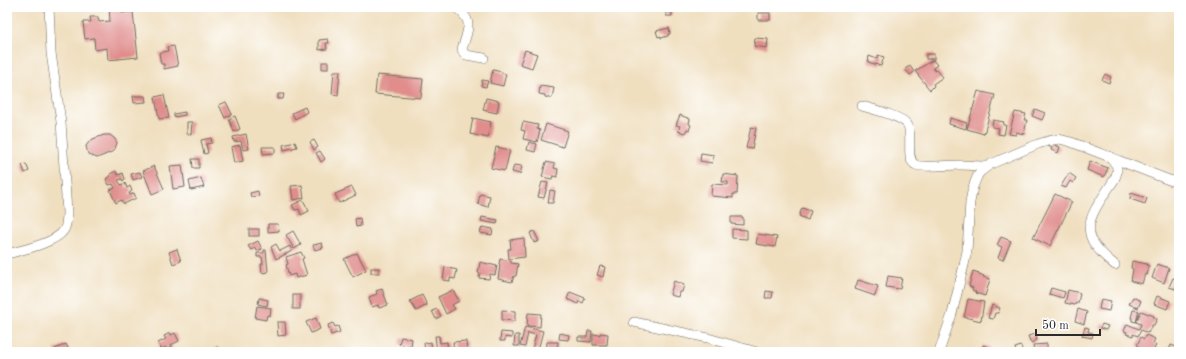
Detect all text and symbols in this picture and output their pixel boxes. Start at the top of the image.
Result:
scale bar [1036,311,1100,337]
text: 50 m [1042,319,1069,332]

